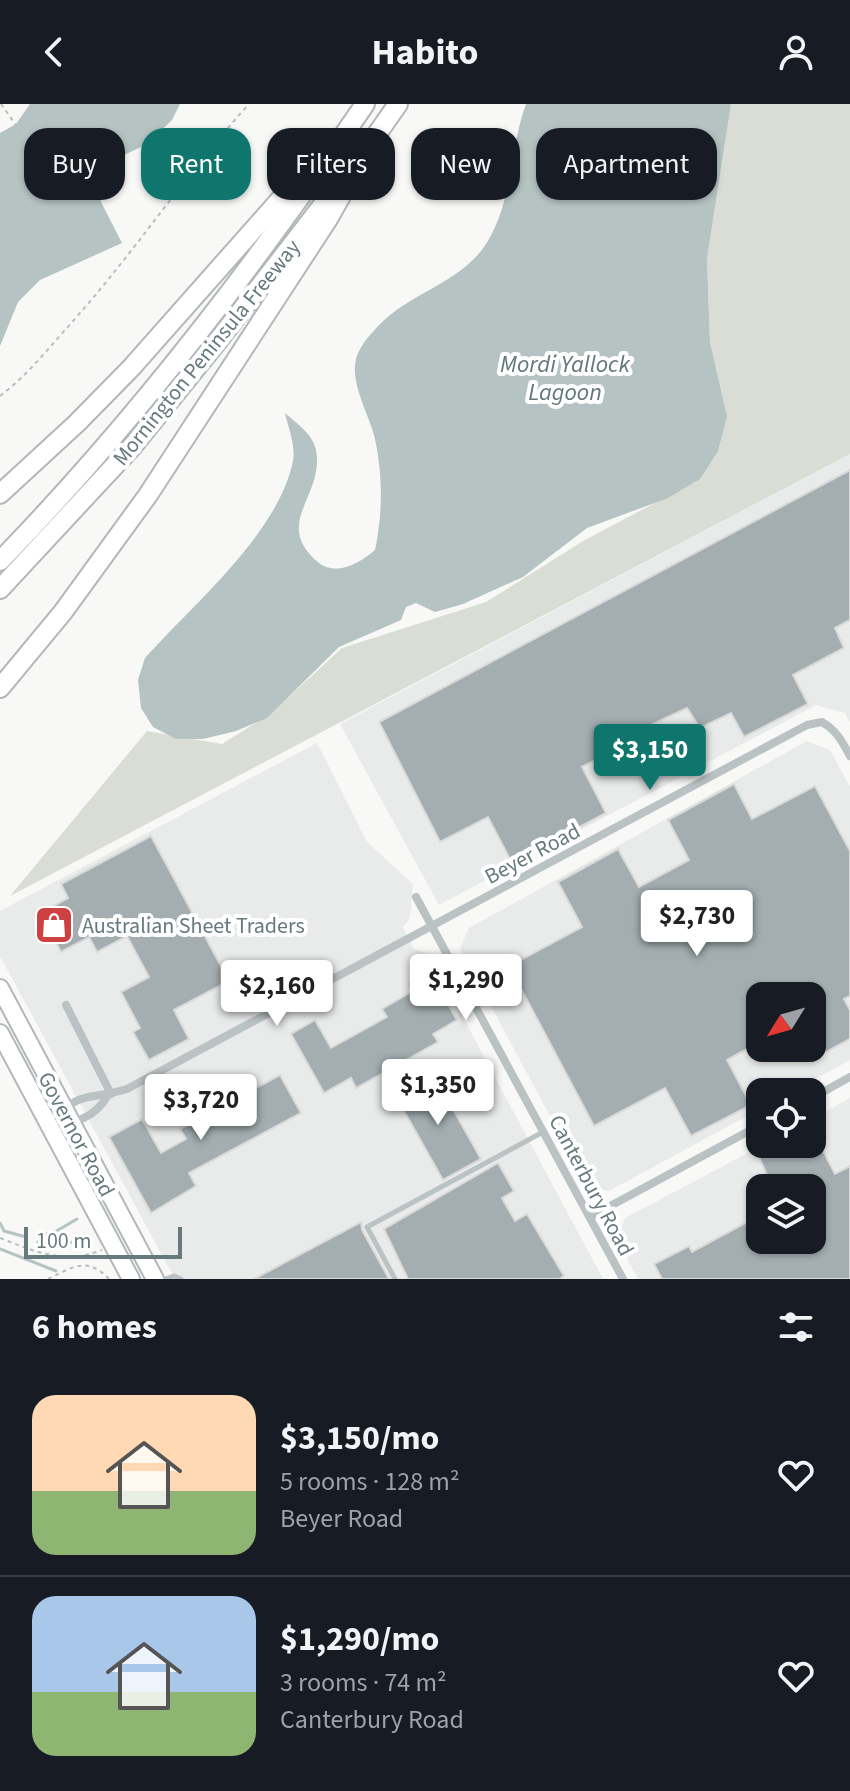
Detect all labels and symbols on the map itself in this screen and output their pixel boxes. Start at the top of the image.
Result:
street label: Mornington Peninsula Freeway [105,232,309,473]
water label: Mordi Yallock Lagoon [500,347,630,410]
pin: $3,150 [585,724,715,792]
street label: Beyer Road [479,815,586,892]
pin: $2,730 [632,890,762,958]
shop icon: Australian Sheet Traders [33,904,75,946]
place label: Australian Sheet Traders [82,910,305,942]
pin: $1,290 [401,954,531,1022]
pin: $2,160 [212,960,342,1028]
north arrow [746,982,826,1062]
pin: $1,350 [373,1059,503,1127]
street label: Governor Road [30,1066,122,1203]
pin: $3,720 [136,1074,266,1142]
street label: Canterbury Road [540,1109,642,1262]
scale bar [24,1223,182,1259]

